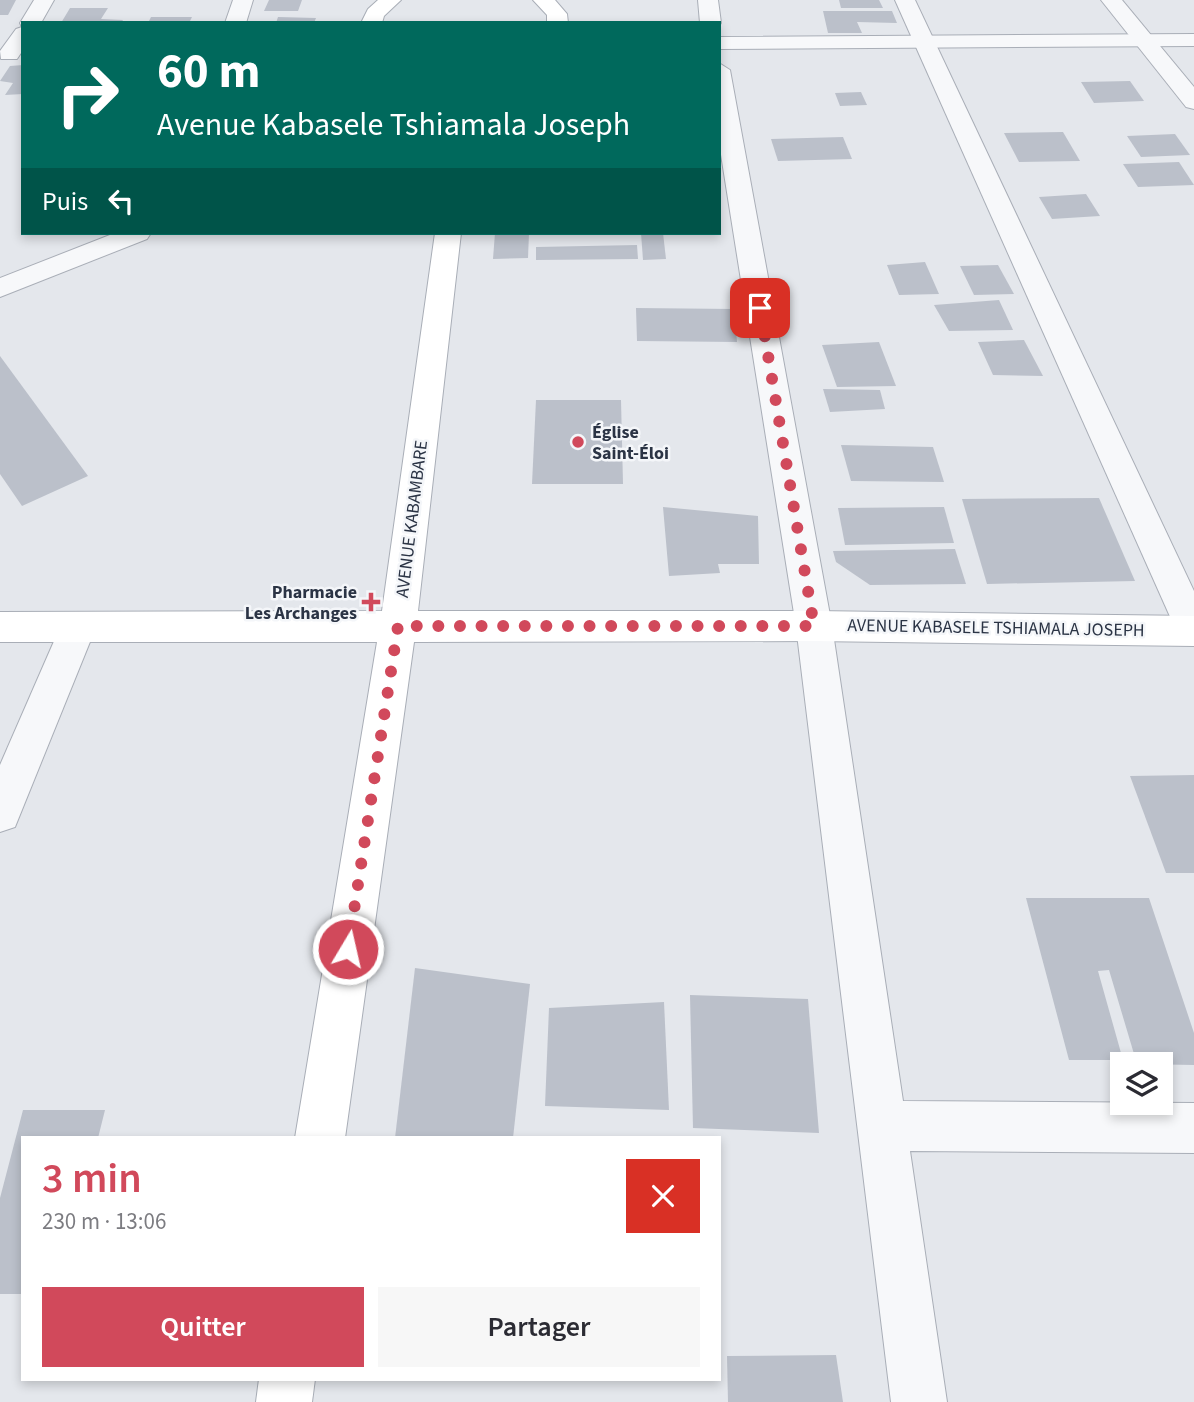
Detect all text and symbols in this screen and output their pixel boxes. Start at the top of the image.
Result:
text: 60 m [157,37,261,107]
icon: right [42,49,133,140]
text: Avenue Kabasele Tshiamala Joseph [157,102,630,148]
icon: left [102,182,140,220]
text: Puis [42,183,88,220]
pin [730,278,790,338]
icon: arrive [741,289,779,327]
place label: Église Saint-Éloi [592,420,669,466]
marker: Église Saint-Éloi [570,434,586,450]
street label: AVENUE KABAMBARE [390,439,434,599]
place label: Pharmacie Les Archanges [245,580,357,626]
marker: Pharmacie Les Archanges [363,594,379,610]
street label: AVENUE KABASELE TSHIAMALA JOSEPH [847,613,1145,643]
position arrow [311,912,385,986]
map controls [1110,1052,1173,1115]
button: layers [1110,1052,1173,1115]
text: 3 min [42,1149,142,1209]
button: close [626,1159,700,1233]
text: 230 m · 13:06 [42,1205,166,1238]
button: Quitter [42,1287,364,1367]
button: Partager [378,1287,700,1367]

